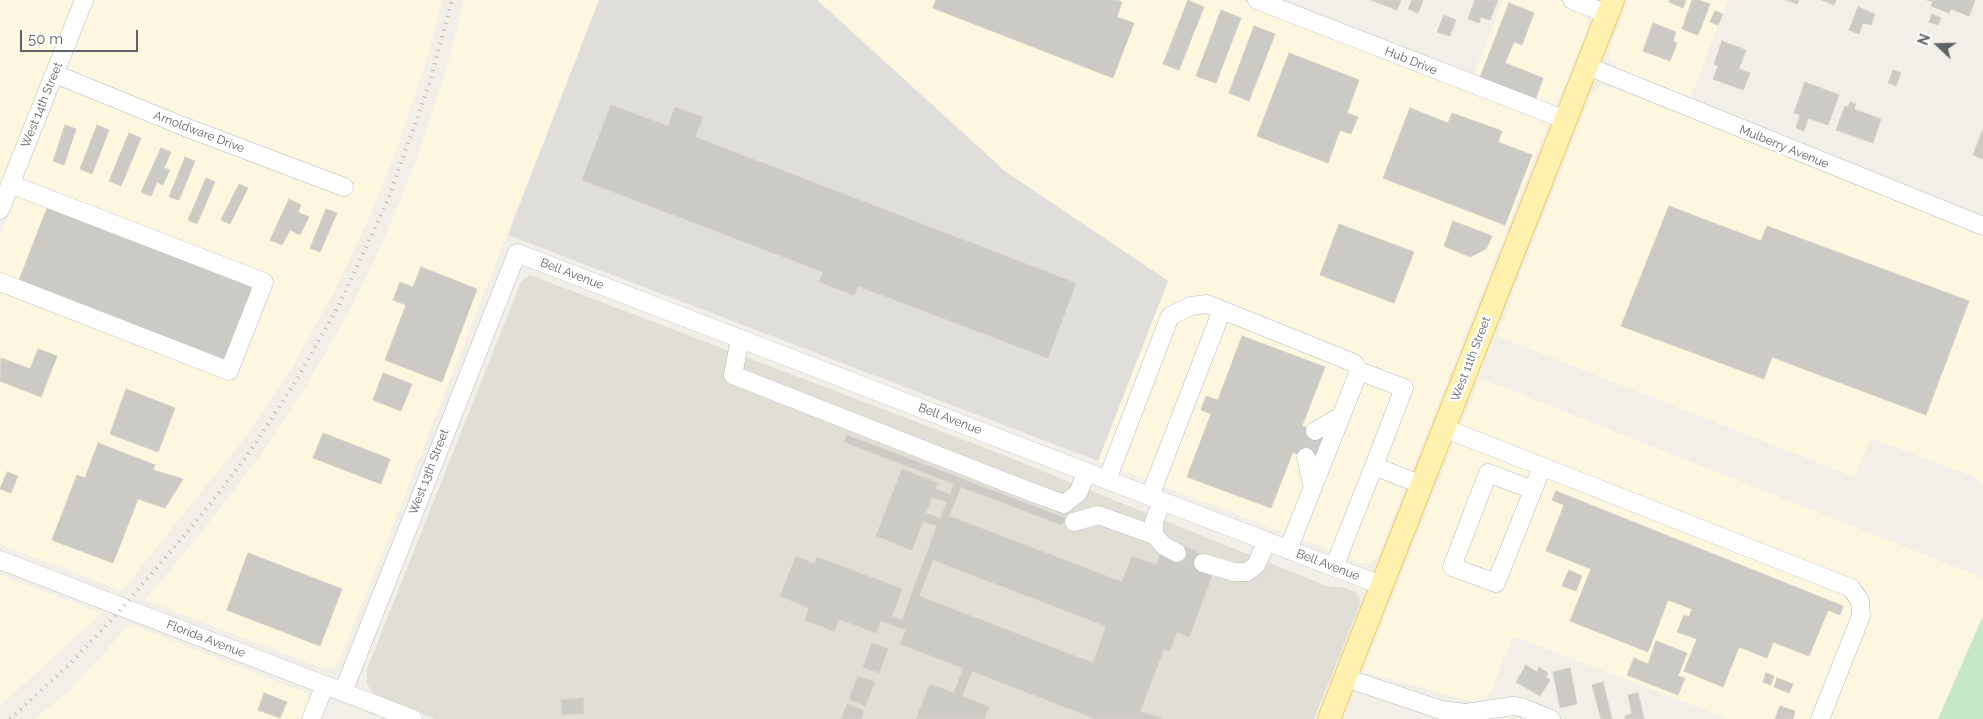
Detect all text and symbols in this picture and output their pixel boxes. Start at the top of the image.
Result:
scale bar [22,20,140,52]
north arrow [1913,20,1963,70]
text: 50 m [28,30,63,48]
text: N [1915,32,1933,47]
street label: Hub Drive [1383,44,1439,78]
street label: West 14th Street [18,60,66,150]
street label: Arnoldware Drive [152,108,246,156]
street label: Mulberry Avenue [1737,122,1831,172]
street label: Bell Avenue [538,255,606,293]
street label: West 11th Street [1448,315,1494,403]
street label: Bell Avenue [916,400,984,438]
street label: West 13th Street [406,427,452,517]
street label: Bell Avenue [1294,546,1362,584]
street label: Florida Avenue [164,617,248,661]

